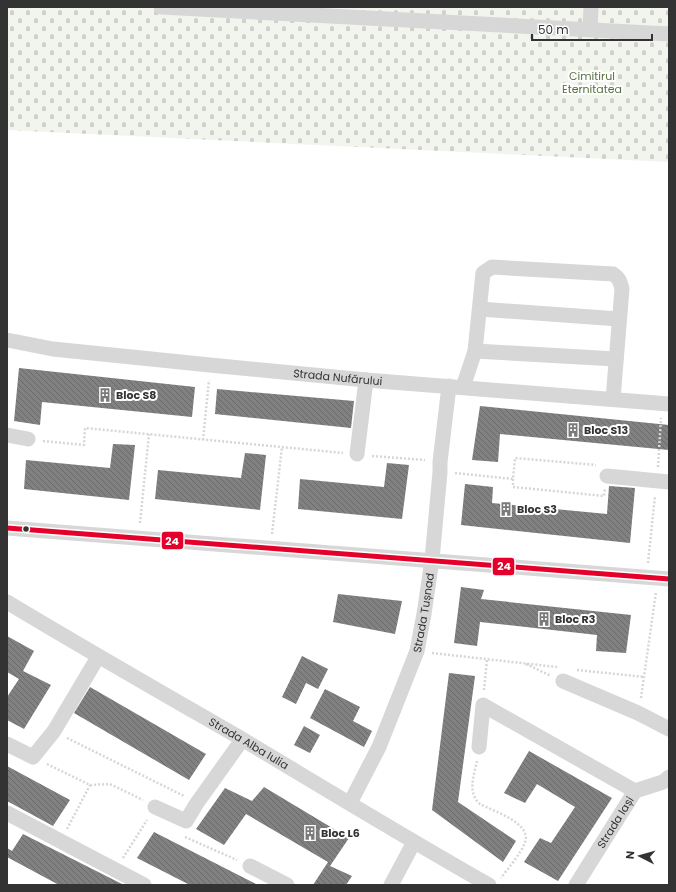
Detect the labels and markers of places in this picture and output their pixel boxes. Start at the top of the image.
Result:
building icon: Bloc S8 [97,387,113,403]
place label: Bloc S8 [116,387,156,403]
building icon: Bloc S13 [565,422,581,438]
place label: Bloc S13 [584,422,628,438]
building icon: Bloc S3 [498,501,514,517]
place label: Bloc S3 [517,501,557,517]
unlabelled marker [21,524,31,534]
building icon: Bloc R3 [536,611,552,627]
place label: Bloc R3 [555,611,596,627]
building icon: Bloc L6 [302,825,318,841]
place label: Bloc L6 [321,825,360,841]

